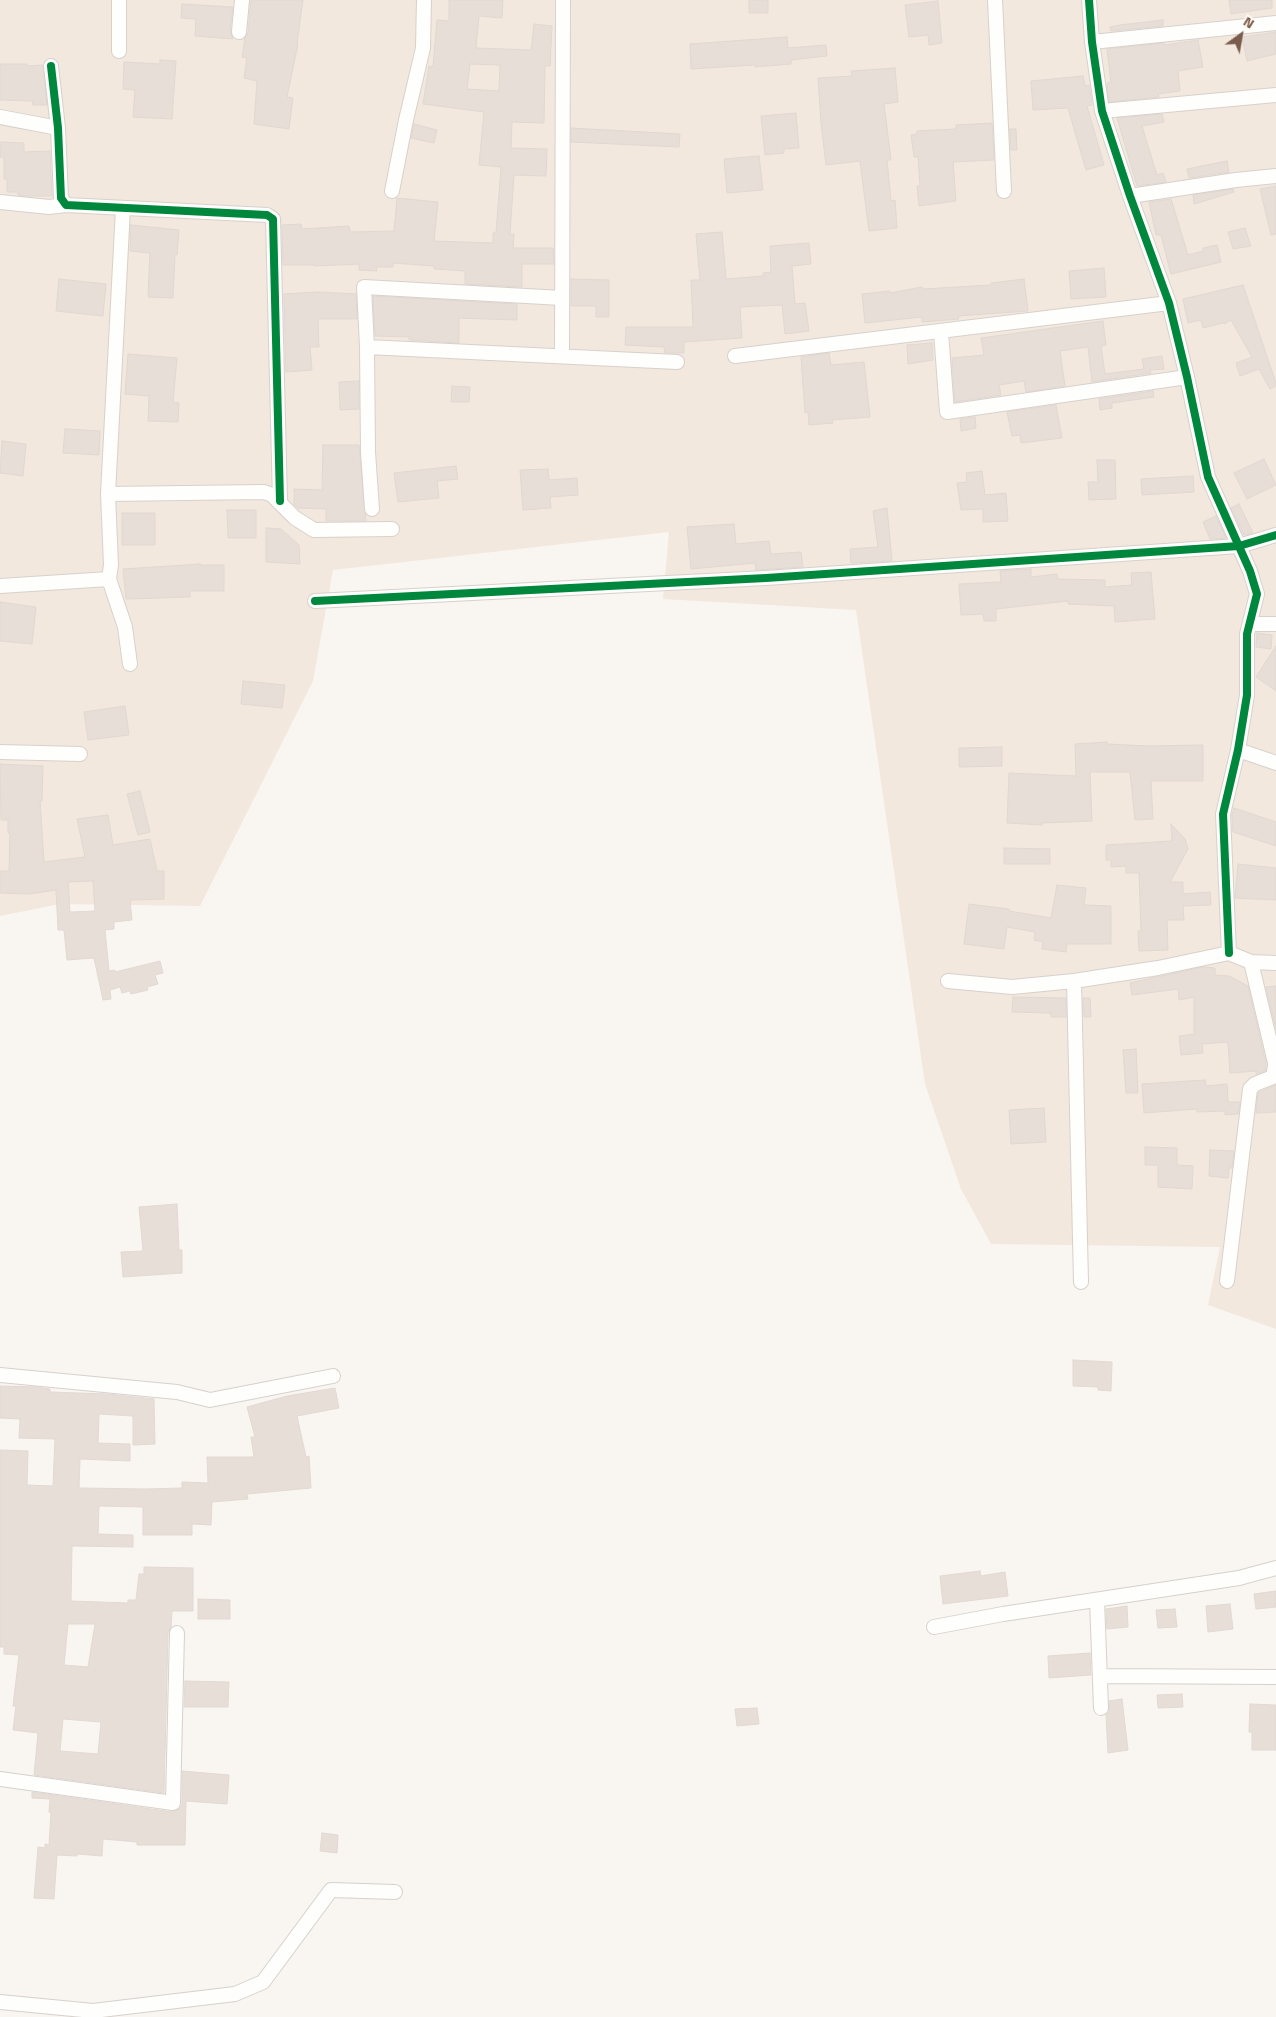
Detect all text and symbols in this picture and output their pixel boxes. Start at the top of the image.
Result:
north arrow [1216,10,1266,60]
text: N [1240,10,1259,33]

